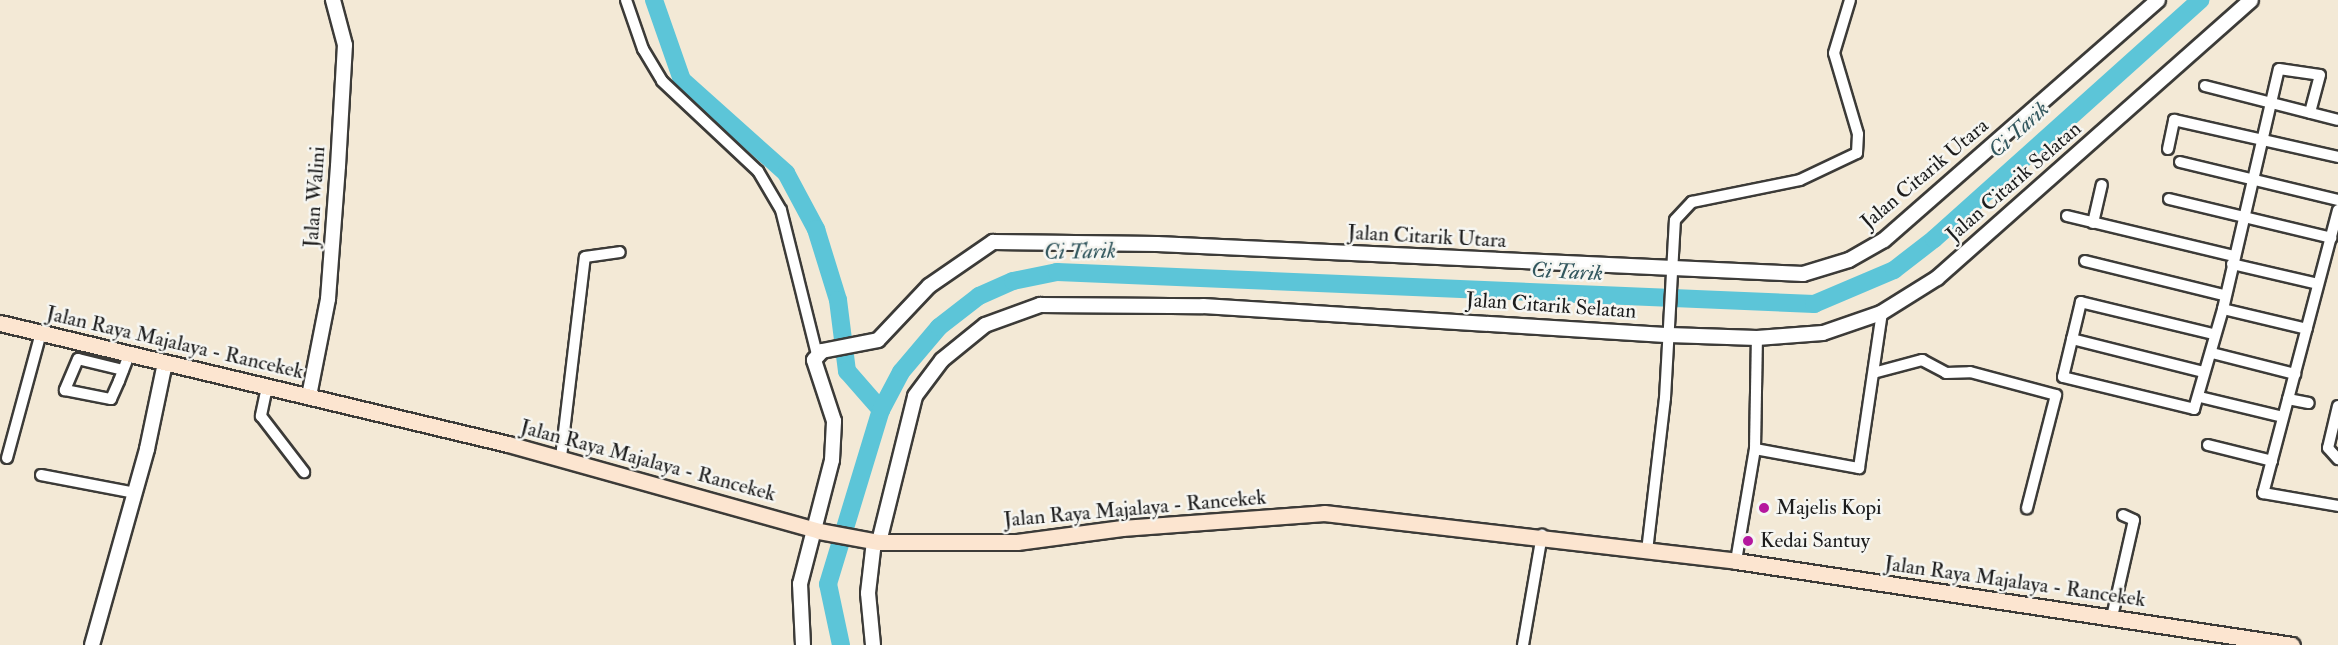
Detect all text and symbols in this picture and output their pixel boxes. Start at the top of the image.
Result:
water label: Ci Tarik [1983,96,2055,164]
street label: Jalan Citarik Utara [1856,113,1994,235]
street label: Jalan Citarik Selatan [1941,116,2087,248]
street label: Jalan Walini [299,145,331,249]
street label: Jalan Citarik Utara [1347,220,1507,254]
water label: Ci Tarik [1044,238,1116,266]
water label: Ci Tarik [1530,257,1604,287]
street label: Jalan Citarik Selatan [1465,287,1637,325]
street label: Jalan Raya Majalaya - Rancekek [44,301,306,385]
street label: Jalan Raya Majalaya - Rancekek [517,415,779,507]
street label: Jalan Raya Majalaya - Rancekek [1003,485,1267,533]
place label: Majelis Kopi [1776,495,1882,521]
marker: Majelis Kopi [1757,501,1771,515]
place label: Kedai Santuy [1760,528,1870,554]
marker: Kedai Santuy [1741,534,1755,548]
street label: Jalan Raya Majalaya - Rancekek [1883,551,2147,613]

